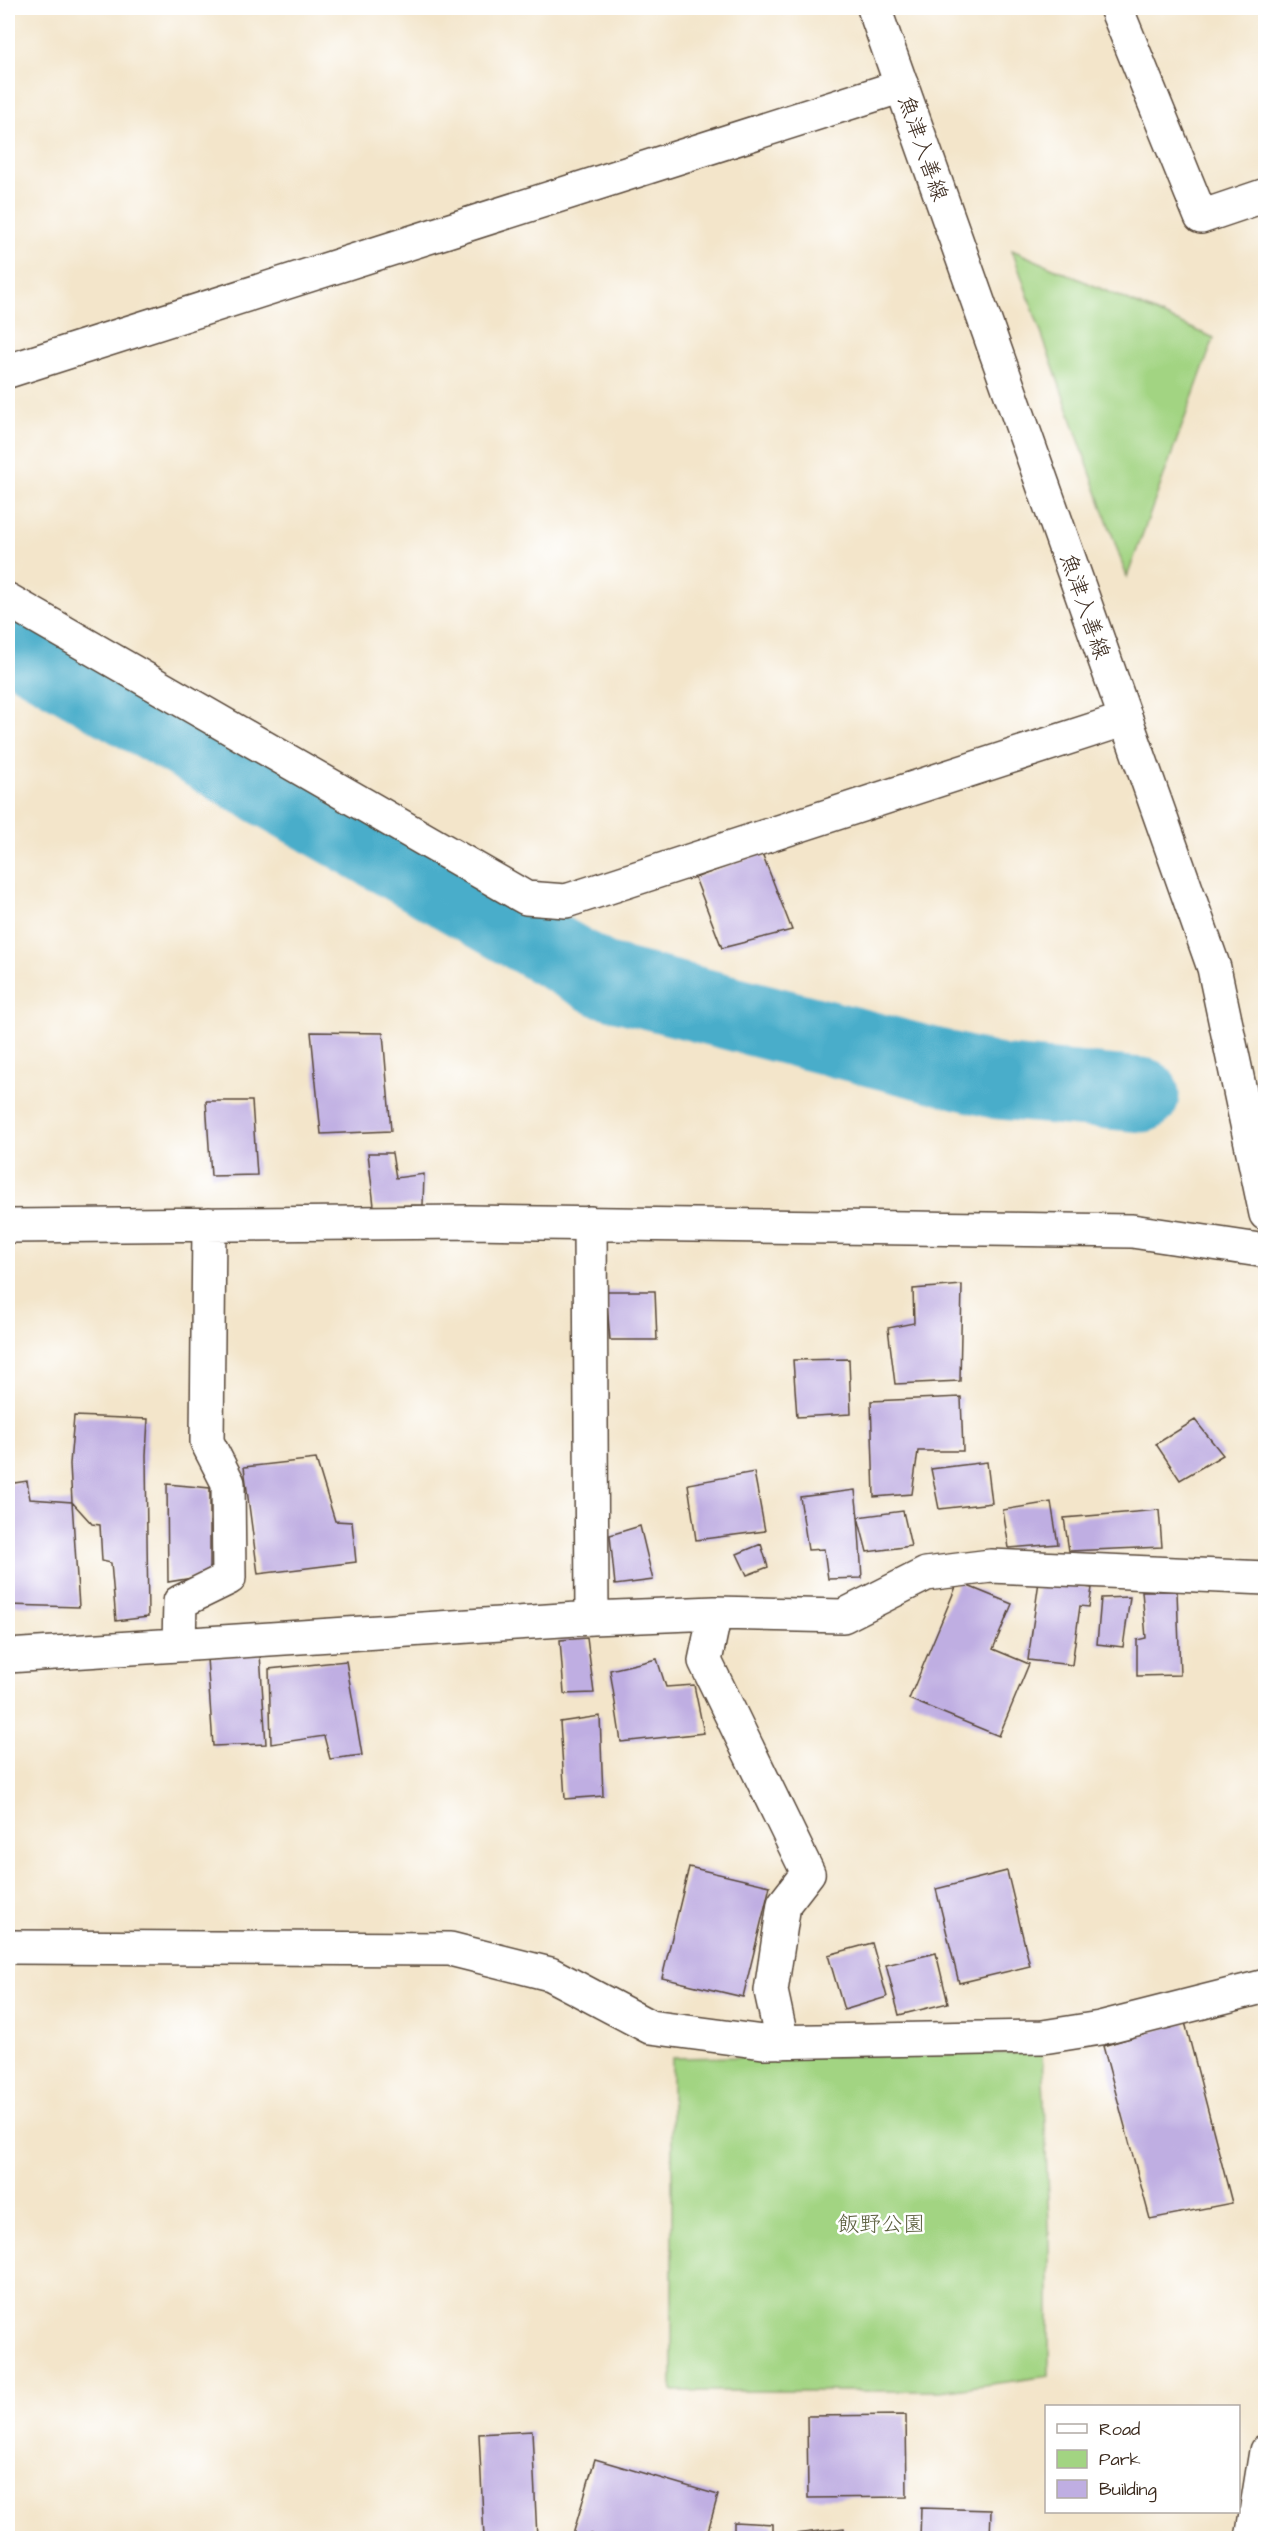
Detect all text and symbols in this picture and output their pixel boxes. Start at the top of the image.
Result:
street label: 魚津入善線 [890,91,955,206]
street label: 魚津入善線 [1052,549,1117,664]
park label: 飯野公園 [837,2209,925,2240]
legend [1045,2405,1240,2513]
text: Road [1099,2417,1140,2442]
text: Park [1099,2447,1141,2472]
text: Building [1099,2477,1157,2503]

